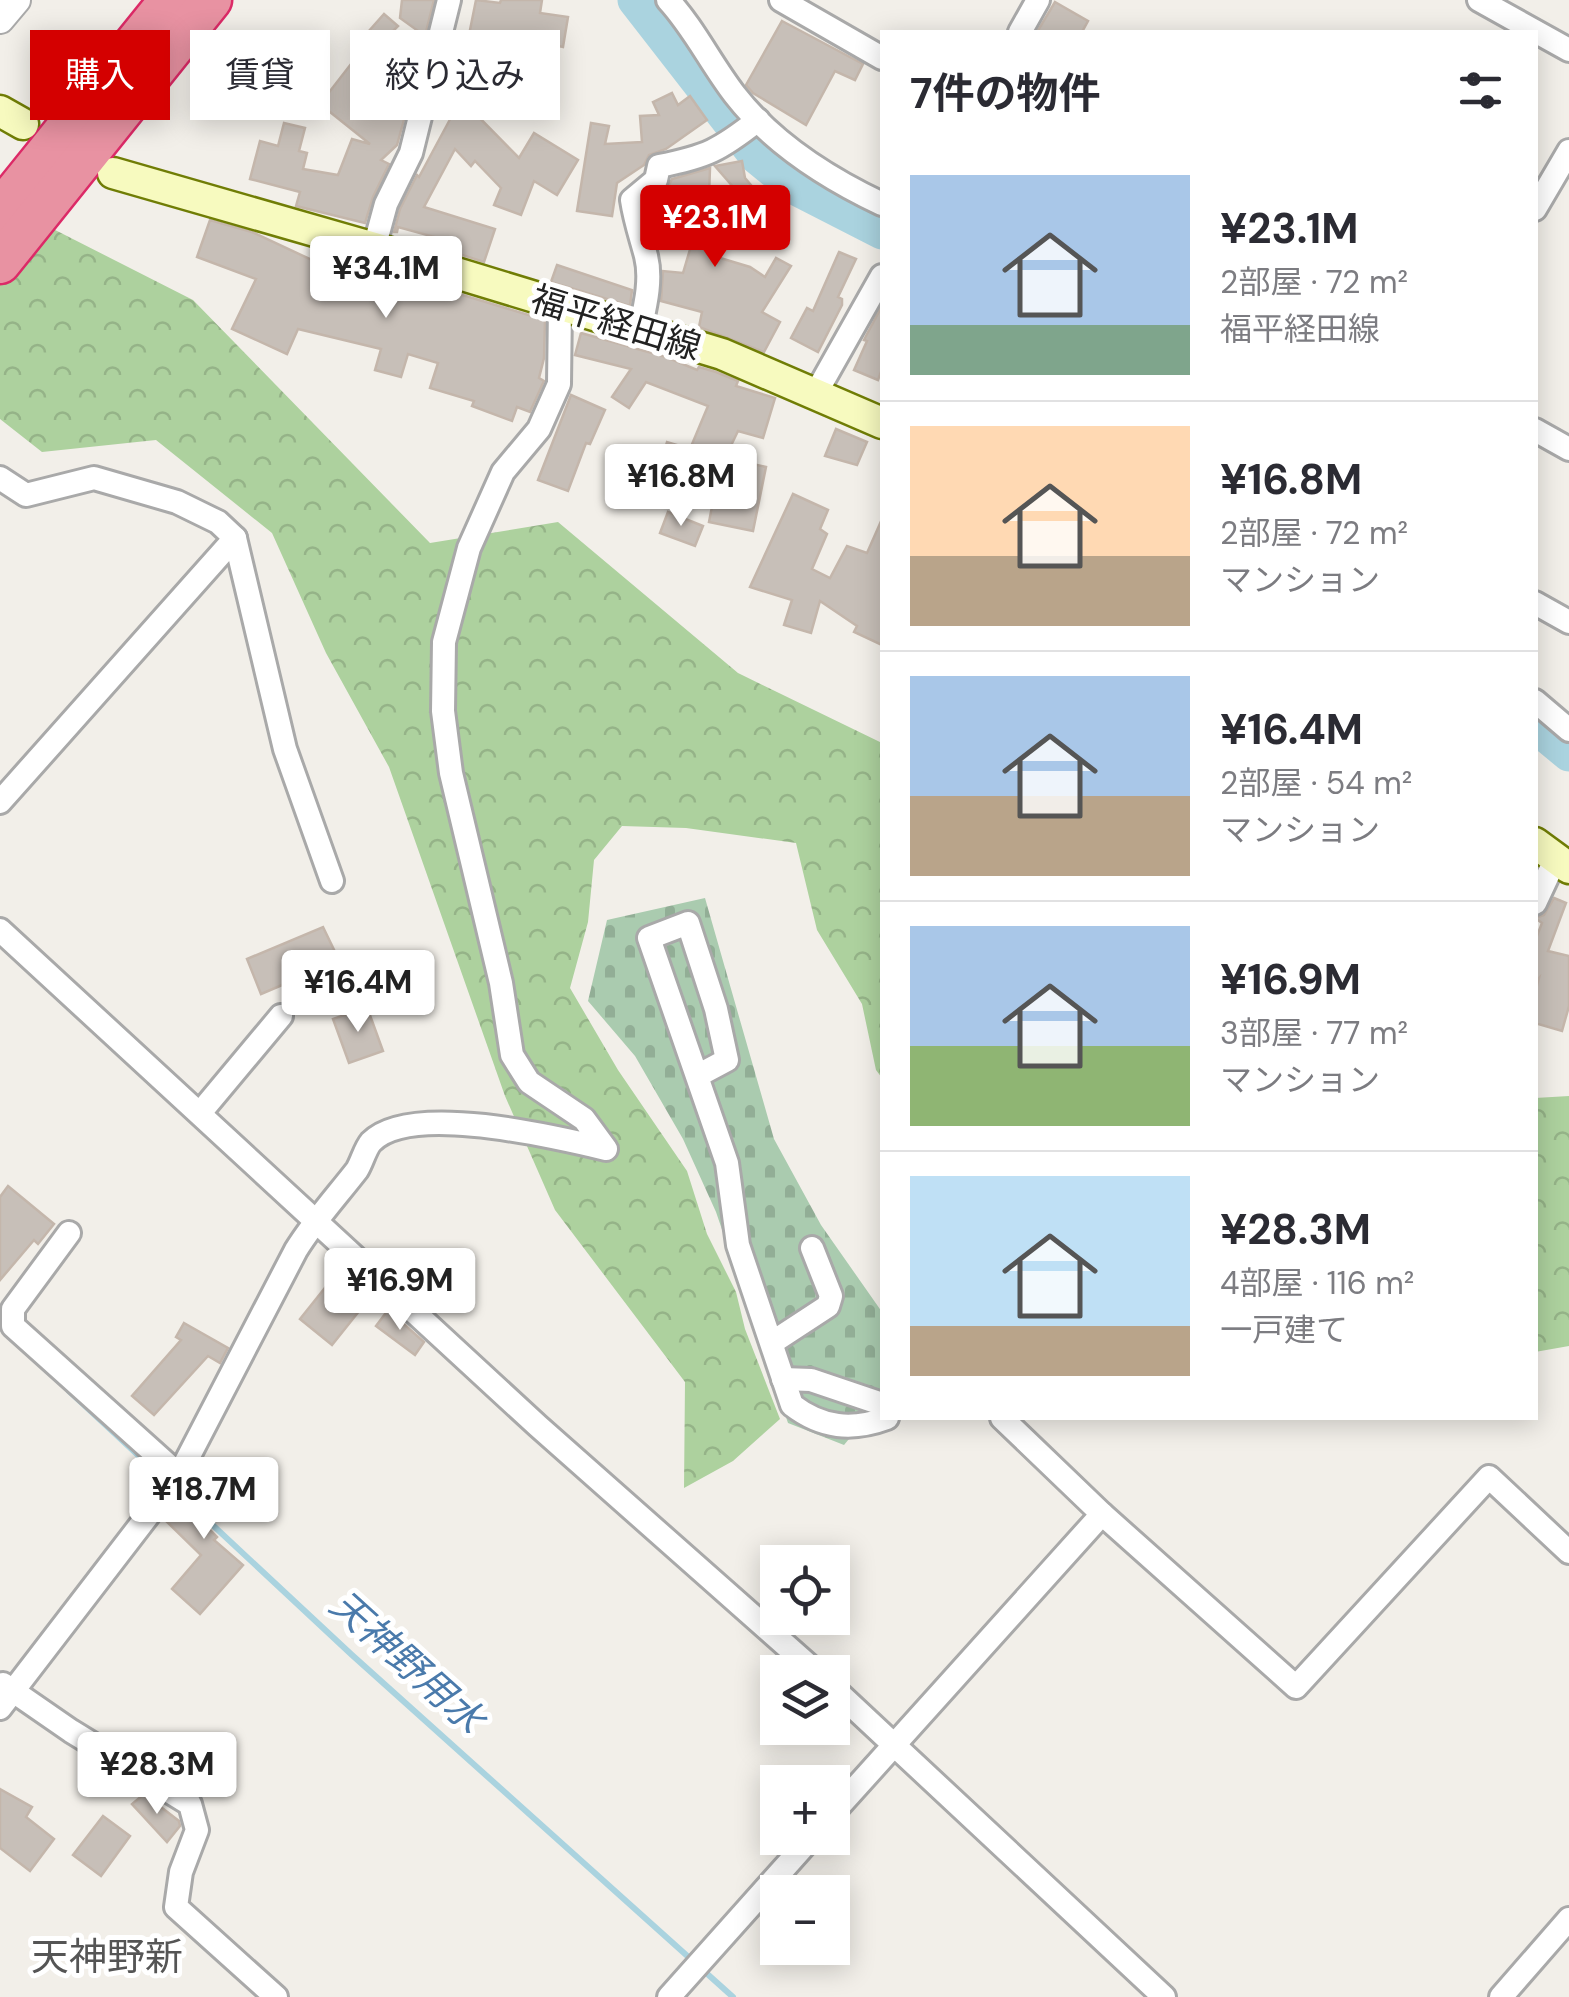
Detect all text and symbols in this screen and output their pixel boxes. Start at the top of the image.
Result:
chip: 購入 [30,30,170,120]
chip: 賃貸 [190,30,330,120]
chip: 絞り込み [350,30,560,120]
icon: filters [1453,63,1508,118]
text: 7件の物件 [910,66,1101,121]
pin: ¥23.1M [634,185,796,270]
text: ¥23.1M [662,196,768,238]
text: ¥23.1M [1220,201,1359,256]
icon: home [990,215,1110,335]
pin: ¥34.1M [305,236,467,321]
text: ¥34.1M [332,247,440,289]
text: 2部屋 · 72 m² [1220,261,1408,303]
street label: 福平経田線 [526,275,706,371]
text: 福平経田線 [1220,308,1380,350]
pin: ¥16.8M [600,444,762,529]
text: ¥16.8M [1220,452,1362,507]
text: ¥16.8M [627,455,735,497]
icon: home [990,466,1110,586]
text: 2部屋 · 72 m² [1220,512,1408,554]
text: マンション [1220,559,1380,601]
text: ¥16.4M [1220,702,1363,757]
icon: home [990,716,1110,836]
text: 2部屋 · 54 m² [1220,762,1412,804]
text: マンション [1220,809,1380,851]
pin: ¥16.4M [277,950,439,1035]
text: ¥16.9M [1220,952,1361,1007]
text: ¥16.4M [304,961,412,1003]
icon: home [990,966,1110,1086]
text: 3部屋 · 77 m² [1220,1012,1408,1054]
text: マンション [1220,1059,1380,1101]
text: ¥28.3M [1220,1202,1371,1257]
icon: home [990,1216,1110,1336]
pin: ¥16.9M [319,1248,481,1333]
text: ¥16.9M [346,1259,454,1301]
text: 4部屋 · 116 m² [1220,1262,1414,1304]
text: 一戸建て [1220,1309,1348,1351]
pin: ¥18.7M [123,1457,285,1542]
text: ¥18.7M [151,1468,257,1510]
map controls [760,1545,850,1965]
button: locate [760,1545,850,1635]
water label: 天神野用水 [320,1580,497,1747]
button: layers [760,1655,850,1745]
pin: ¥28.3M [76,1732,238,1817]
text: ¥28.3M [99,1743,215,1785]
button: + [760,1765,850,1855]
button: − [760,1875,850,1965]
district label: 天神野新 [31,1932,183,1982]

